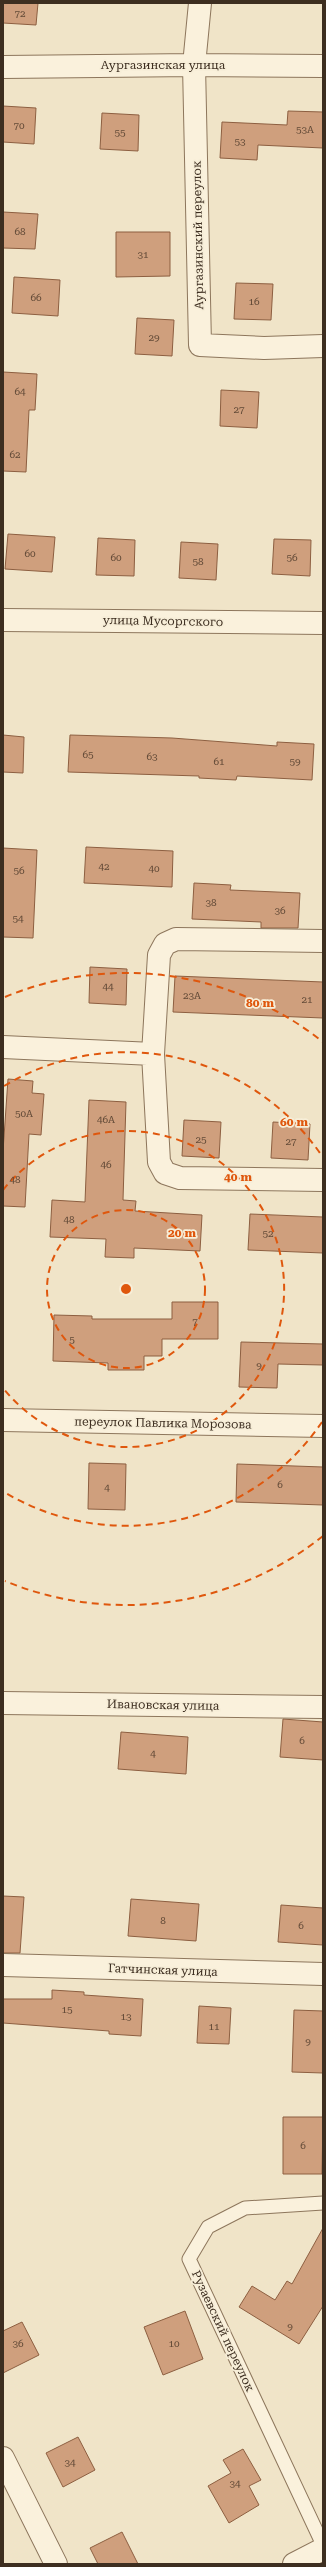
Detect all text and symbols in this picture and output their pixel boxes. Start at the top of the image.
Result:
house number: 72 [14,8,26,19]
street label: Аургазинская улица [101,58,226,72]
house number: 70 [13,120,25,131]
house number: 53А [296,124,314,135]
house number: 55 [114,127,126,138]
house number: 53 [234,136,246,147]
street label: Аургазинский переулок [190,160,206,310]
house number: 68 [14,226,26,237]
house number: 31 [137,249,149,260]
house number: 66 [30,292,42,303]
house number: 16 [248,296,260,307]
house number: 29 [148,332,160,343]
house number: 64 [14,386,26,397]
house number: 27 [233,404,245,415]
house number: 62 [9,449,21,460]
house number: 60 [24,548,36,559]
house number: 60 [110,552,122,563]
house number: 56 [286,552,298,563]
house number: 58 [192,556,204,567]
street label: улица Мусоргского [103,613,223,629]
house number: 65 [82,749,94,760]
house number: 63 [146,751,158,762]
house number: 61 [213,756,225,767]
house number: 59 [289,756,301,767]
house number: 42 [98,861,110,872]
house number: 40 [148,863,160,874]
house number: 56 [13,865,25,876]
house number: 38 [205,897,217,908]
house number: 36 [274,905,286,916]
house number: 54 [12,913,24,924]
house number: 44 [102,981,114,992]
house number: 23А [183,990,201,1001]
house number: 21 [301,994,313,1005]
text: 80 m [246,996,274,1010]
house number: 50А [15,1108,33,1119]
house number: 46А [97,1114,115,1125]
text: 60 m [280,1115,308,1129]
house number: 25 [195,1134,207,1145]
house number: 27 [285,1136,297,1147]
house number: 46 [100,1159,112,1170]
text: 40 m [224,1170,252,1184]
house number: 48 [9,1174,21,1185]
house number: 48 [63,1214,75,1225]
text: 20 m [168,1226,196,1240]
house number: 52 [262,1228,274,1239]
centre of rings [119,1282,133,1296]
house number: 7 [192,1316,198,1327]
house number: 5 [69,1334,75,1345]
house number: 9 [256,1360,262,1371]
street label: переулок Павлика Морозова [74,1414,252,1432]
house number: 6 [277,1479,283,1490]
house number: 4 [104,1482,110,1493]
street label: Ивановская улица [107,1697,220,1713]
house number: 6 [299,1735,305,1746]
house number: 4 [150,1748,156,1759]
house number: 8 [160,1915,166,1926]
house number: 6 [298,1920,304,1931]
street label: Гатчинская улица [108,1961,218,1979]
house number: 15 [61,2004,73,2015]
house number: 13 [120,2011,132,2022]
house number: 11 [208,2021,220,2032]
house number: 9 [305,2036,311,2047]
house number: 6 [300,2140,306,2151]
street label: Рузаевский переулок [189,2268,257,2394]
house number: 9 [287,2321,293,2332]
house number: 36 [12,2338,24,2349]
house number: 10 [168,2338,180,2349]
house number: 34 [64,2457,76,2468]
house number: 34 [229,2478,241,2489]

